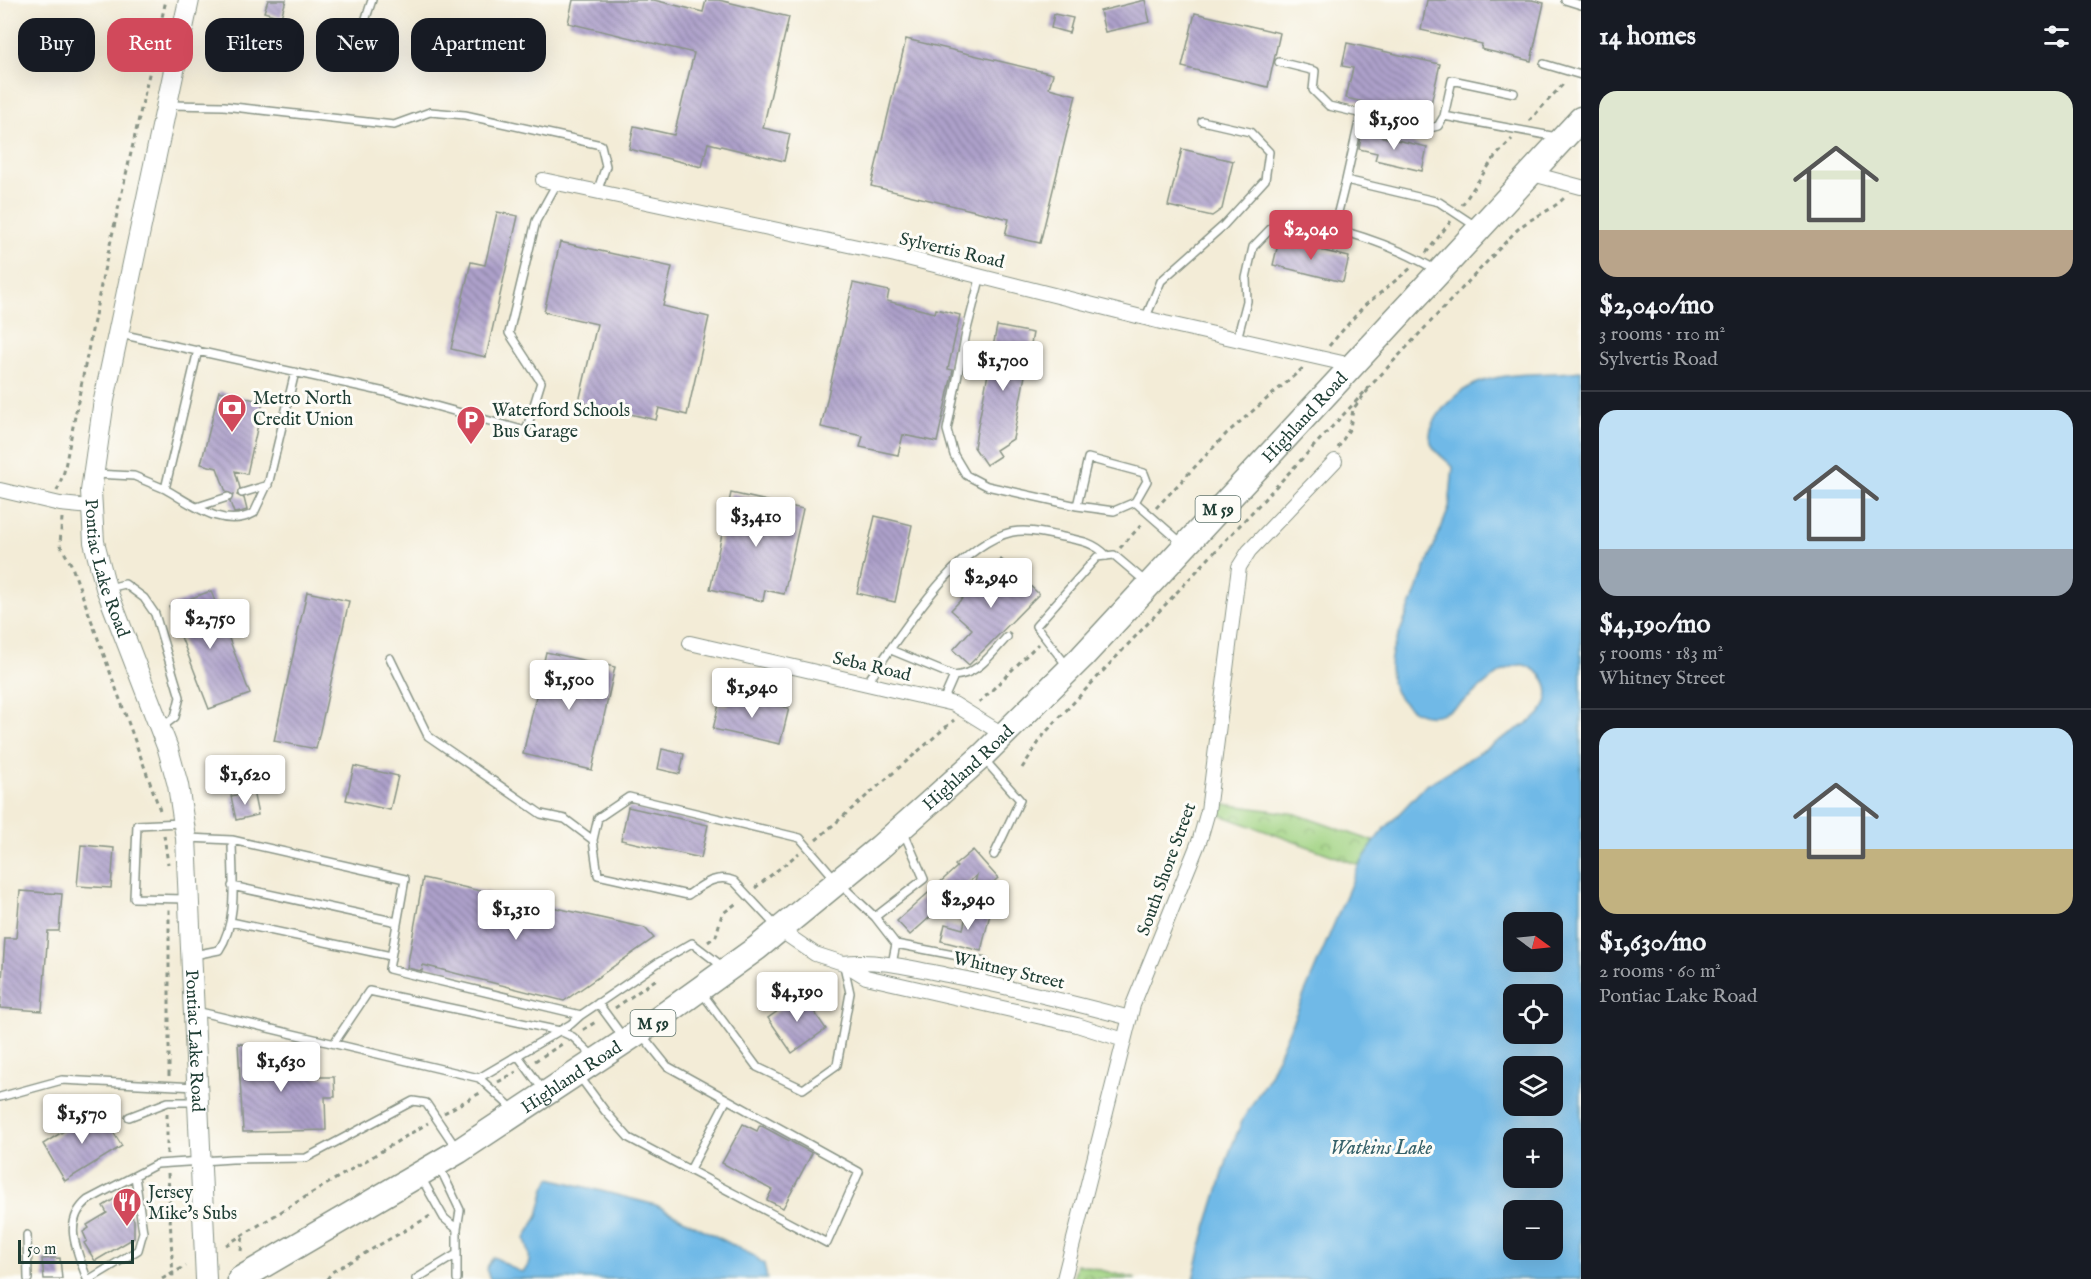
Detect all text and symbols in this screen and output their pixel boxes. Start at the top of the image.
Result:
chip: Buy [18,18,95,72]
chip: Rent [107,18,193,72]
chip: Filters [205,18,304,72]
chip: New [316,18,399,72]
chip: Apartment [411,18,546,72]
text: 14 homes [1599,20,1696,53]
icon: filters [2040,20,2073,53]
pin: $1,500 [1345,100,1443,151]
text: $1,500 [1369,107,1419,132]
icon: home [1782,130,1890,238]
pin: $2,040 [1262,210,1360,261]
text: $2,040 [1283,217,1339,242]
street label: Sylvertis Road [897,228,1007,275]
text: $2,040/mo [1599,289,1714,322]
text: 3 rooms · 110 m² [1599,322,1725,347]
pin: $1,700 [954,341,1052,392]
text: Sylvertis Road [1599,347,1718,372]
text: $1,700 [977,348,1029,373]
street label: Highland Road [1258,367,1354,469]
place label: Metro North Credit Union [253,388,354,432]
bank icon: Metro North Credit Union [216,392,248,434]
place label: Waterford Schools Bus Garage [492,400,630,444]
parking icon: Waterford Schools Bus Garage [455,404,487,446]
icon: home [1782,449,1890,557]
road number: M 59 [1196,496,1240,522]
pin: $3,410 [707,497,805,548]
street label: Pontiac Lake Road [78,498,134,641]
text: $3,410 [730,504,782,529]
pin: $2,940 [942,558,1040,609]
text: $2,940 [964,565,1018,590]
pin: $2,750 [161,599,259,650]
text: $2,750 [184,606,236,631]
text: $4,190/mo [1599,608,1710,641]
text: 5 rooms · 183 m² [1599,641,1723,666]
street label: Seba Road [830,647,913,688]
pin: $1,500 [520,660,618,711]
text: Whitney Street [1599,666,1725,691]
text: $1,500 [544,667,594,692]
pin: $1,940 [703,668,801,719]
text: $1,940 [726,675,778,700]
street label: Highland Road [918,721,1020,816]
pin: $1,620 [196,755,294,806]
text: $1,620 [219,762,271,787]
icon: home [1782,767,1890,875]
street label: South Shore Street [1133,800,1202,939]
pin: $2,940 [919,880,1017,931]
text: $2,940 [941,887,995,912]
pin: $1,310 [467,890,565,941]
text: $1,310 [492,897,540,922]
north arrow [1503,912,1563,972]
map controls [1503,912,1563,1260]
text: $1,630/mo [1599,926,1706,959]
street label: Whitney Street [951,947,1067,995]
text: 2 rooms · 60 m² [1599,959,1721,984]
street label: Pontiac Lake Road [179,969,208,1113]
pin: $4,190 [748,972,846,1023]
text: $4,190 [771,979,823,1004]
button: locate [1503,984,1563,1044]
text: Pontiac Lake Road [1599,984,1757,1009]
road number: M 59 [630,1010,676,1036]
street label: Highland Road [517,1036,627,1120]
pin: $1,630 [232,1042,330,1093]
text: $1,630 [256,1049,306,1074]
button: layers [1503,1056,1563,1116]
pin: $1,570 [33,1094,131,1145]
text: $1,570 [57,1101,107,1126]
button: + [1503,1128,1563,1188]
water label: Watkins Lake [1330,1136,1432,1161]
place label: Jersey Mike's Subs [146,1182,237,1226]
restaurant icon: Jersey Mike's Subs [111,1186,143,1228]
button: − [1503,1200,1563,1260]
scale bar [18,1237,134,1264]
text: 50 m [27,1240,56,1260]

